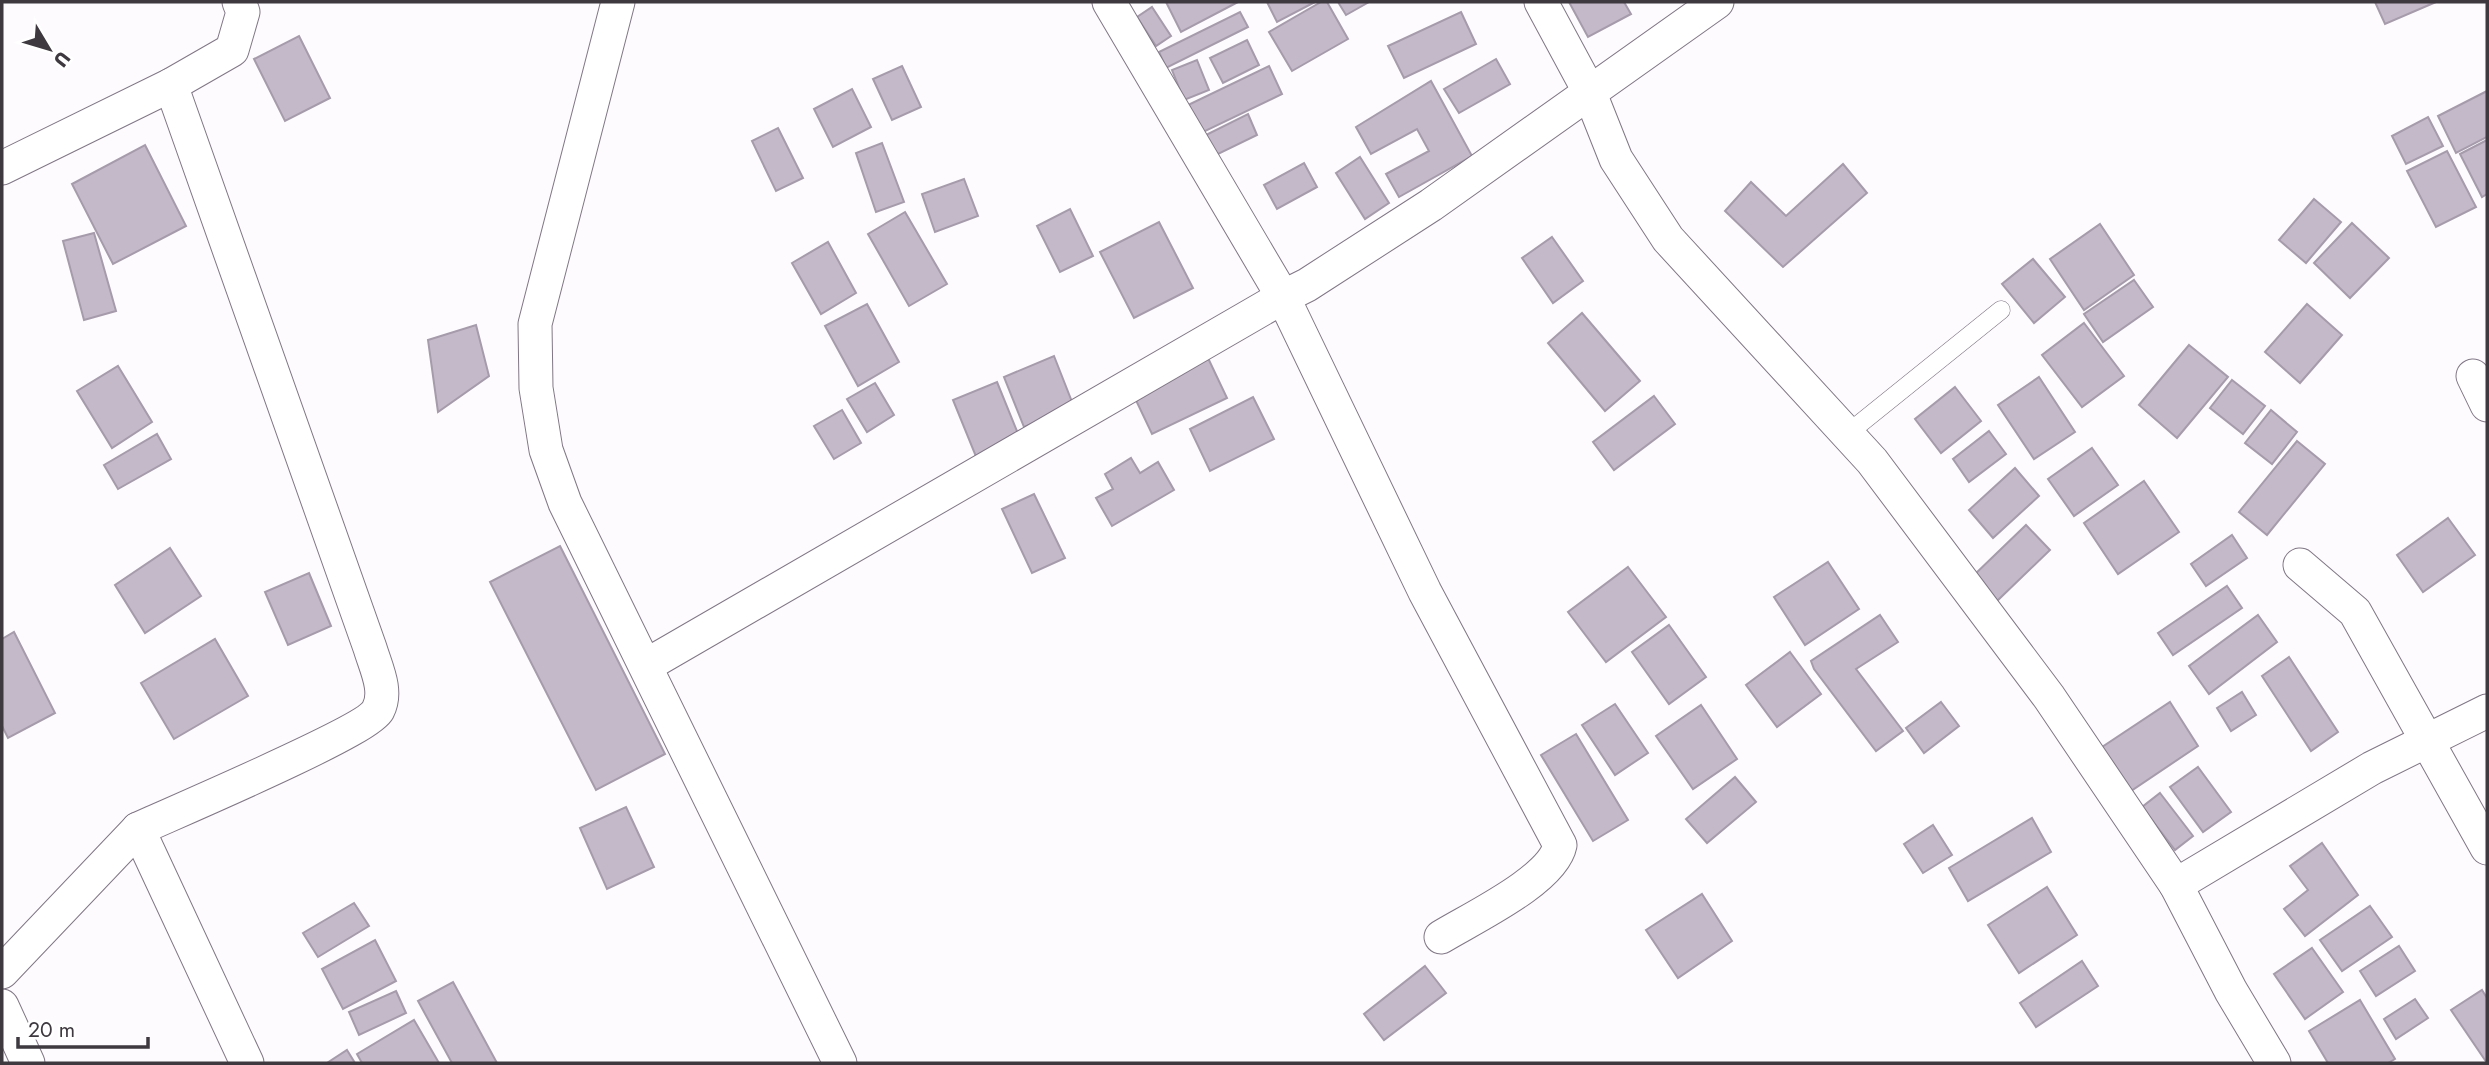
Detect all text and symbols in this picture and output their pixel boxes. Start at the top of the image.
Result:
north arrow [14,14,84,84]
text: U [47,46,77,73]
scale bar [18,1006,147,1050]
text: 20 m [28,1015,75,1045]

